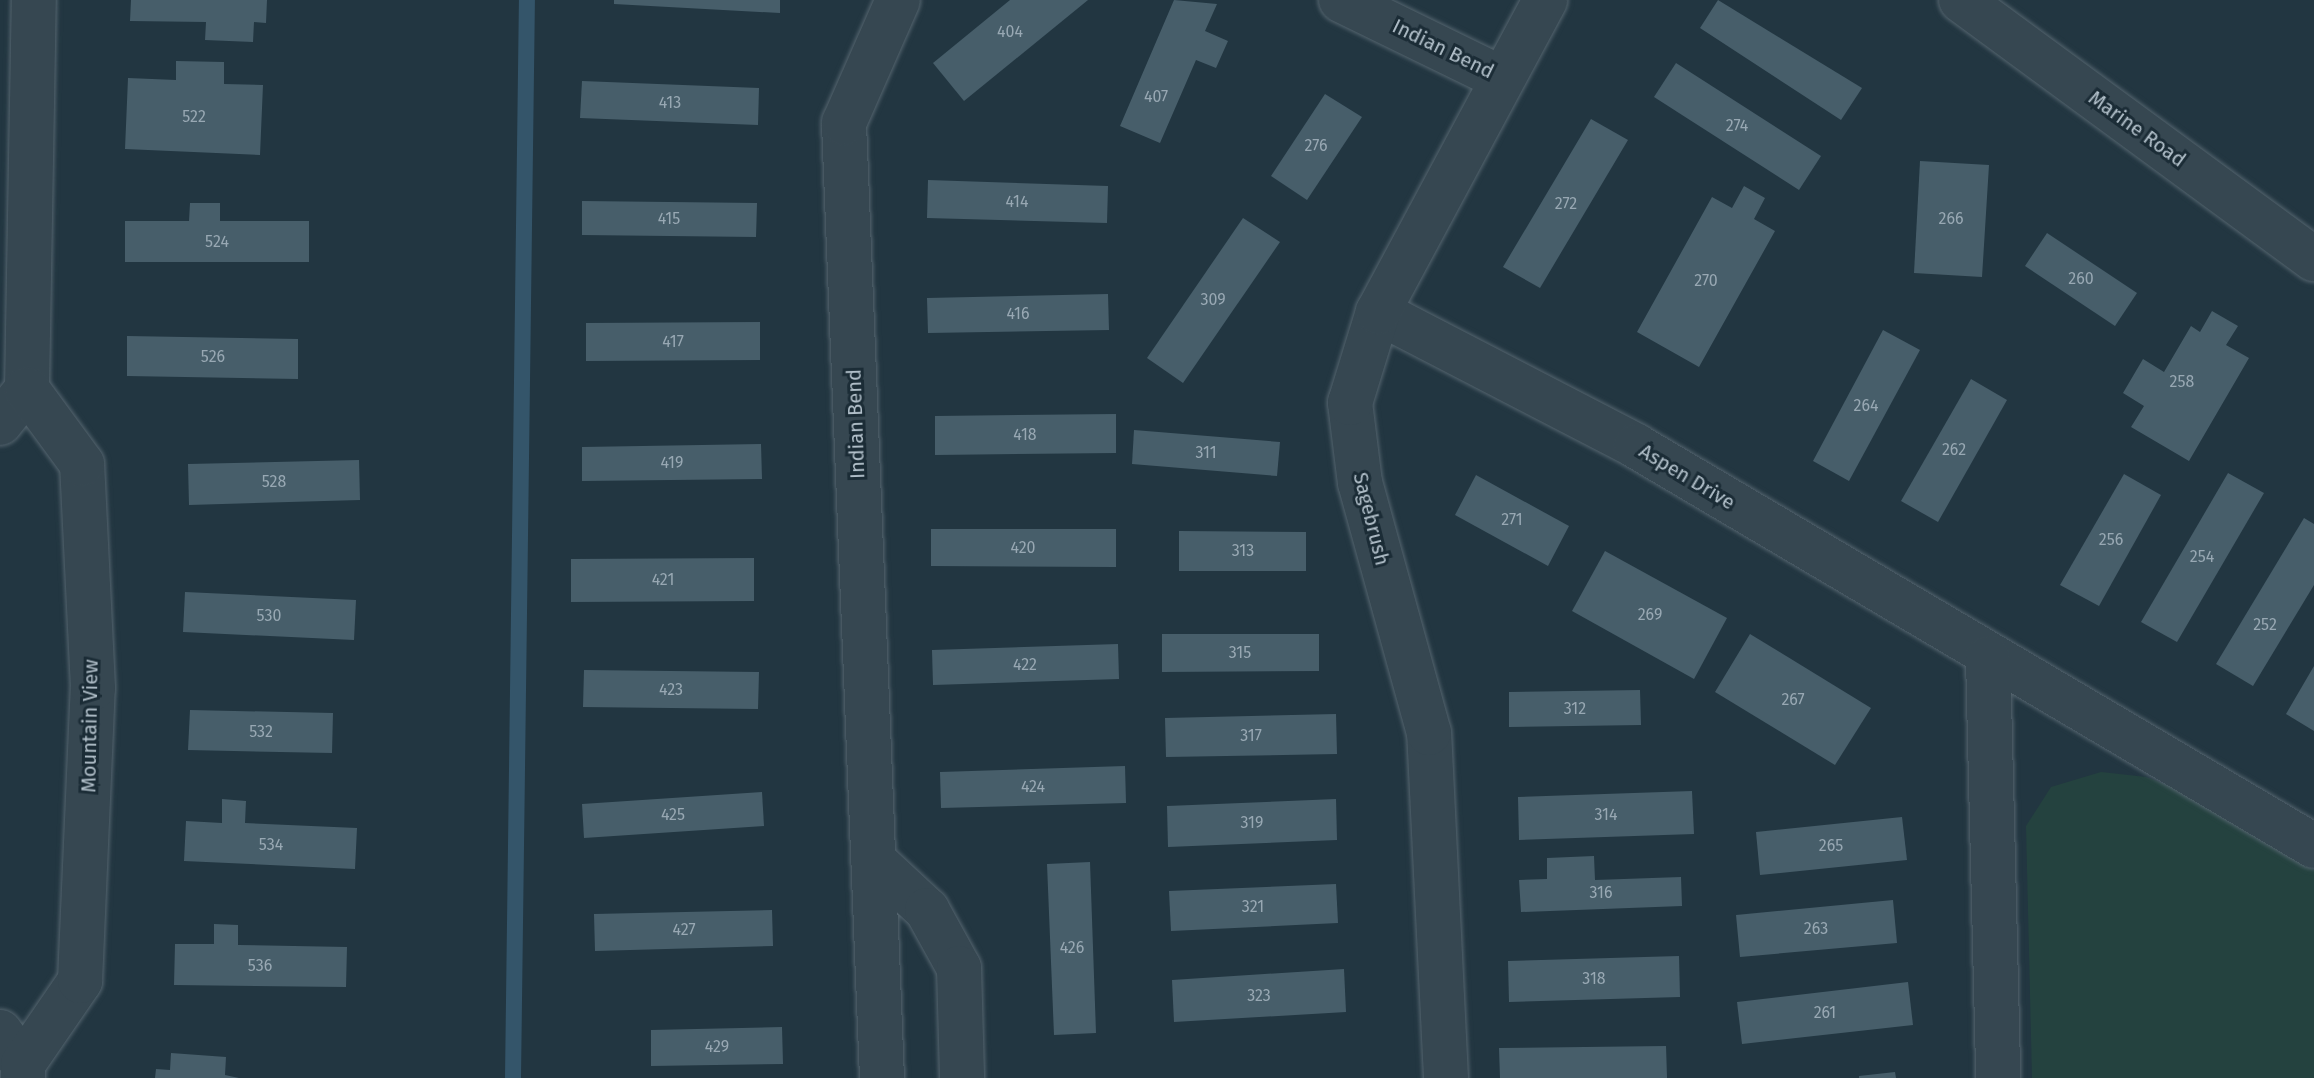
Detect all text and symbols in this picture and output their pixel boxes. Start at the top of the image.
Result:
street label: Indian Bend [1388,14,1498,84]
house number: 404 [997,22,1023,42]
street label: Marine Road [2084,86,2190,172]
house number: 407 [1144,87,1168,107]
house number: 413 [659,93,681,113]
house number: 522 [182,107,206,127]
house number: 274 [1726,116,1748,136]
house number: 276 [1304,136,1328,156]
house number: 414 [1005,192,1029,212]
house number: 272 [1555,194,1577,214]
house number: 415 [658,209,680,229]
house number: 266 [1939,209,1963,229]
house number: 524 [205,232,229,252]
house number: 260 [2068,269,2094,289]
house number: 270 [1694,271,1718,291]
house number: 309 [1200,290,1226,310]
house number: 416 [1006,304,1030,324]
house number: 417 [662,332,684,352]
house number: 526 [201,347,225,367]
street label: Indian Bend [842,369,870,479]
house number: 258 [2170,372,2194,392]
house number: 264 [1854,396,1878,416]
house number: 418 [1013,425,1037,445]
street label: Aspen Drive [1635,439,1739,515]
house number: 262 [1942,440,1966,460]
house number: 311 [1195,443,1217,463]
house number: 419 [661,453,683,473]
street label: Sagebrush [1348,470,1394,568]
house number: 528 [262,472,286,492]
house number: 271 [1501,510,1523,530]
house number: 256 [2099,530,2123,550]
house number: 420 [1010,538,1036,558]
house number: 313 [1232,541,1254,561]
house number: 254 [2190,547,2214,567]
house number: 421 [652,570,674,590]
house number: 269 [1638,605,1662,625]
house number: 530 [257,606,281,626]
house number: 252 [2253,615,2277,635]
house number: 315 [1229,643,1251,663]
house number: 422 [1013,655,1037,675]
street label: Mountain View [77,659,103,793]
house number: 423 [659,680,683,700]
house number: 267 [1781,690,1805,710]
house number: 312 [1564,699,1586,719]
house number: 532 [249,722,273,742]
house number: 317 [1240,726,1262,746]
house number: 424 [1021,777,1045,797]
house number: 425 [661,805,685,825]
house number: 314 [1594,805,1618,825]
house number: 319 [1241,813,1263,833]
house number: 534 [259,835,283,855]
house number: 265 [1819,836,1843,856]
house number: 316 [1589,883,1613,903]
house number: 321 [1242,897,1264,917]
house number: 263 [1804,919,1828,939]
house number: 427 [672,920,696,940]
house number: 426 [1060,938,1084,958]
house number: 536 [248,956,272,976]
house number: 318 [1582,969,1606,989]
house number: 323 [1247,986,1271,1006]
house number: 261 [1814,1003,1836,1023]
house number: 429 [705,1037,729,1057]

